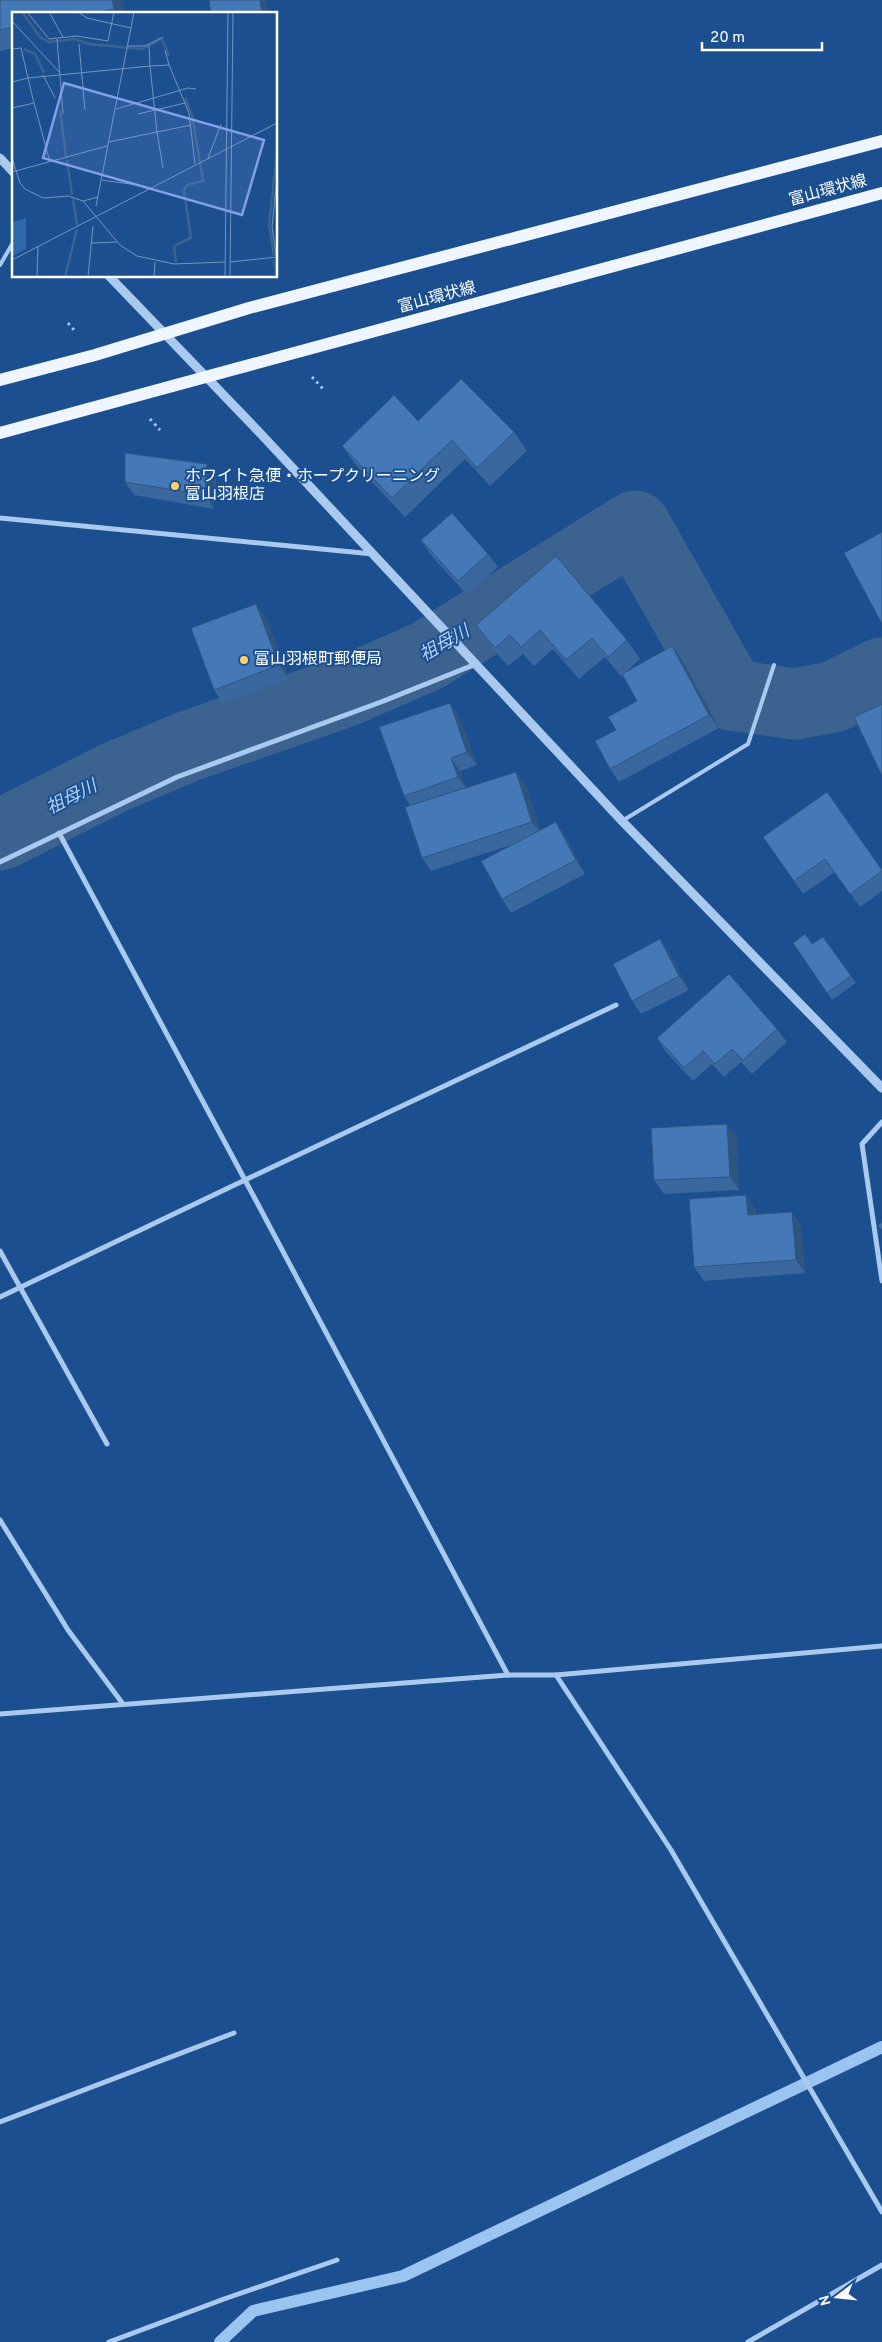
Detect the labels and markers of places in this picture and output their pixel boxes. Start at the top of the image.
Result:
place label: ホワイト急便・ホープクリーニング 富山羽根店 [185,467,440,505]
marker: ホワイト急便・ホープクリーニング 富山羽根店 [169,480,181,492]
place label: 富山羽根町郵便局 [254,650,382,670]
marker: 富山羽根町郵便局 [238,654,250,666]

